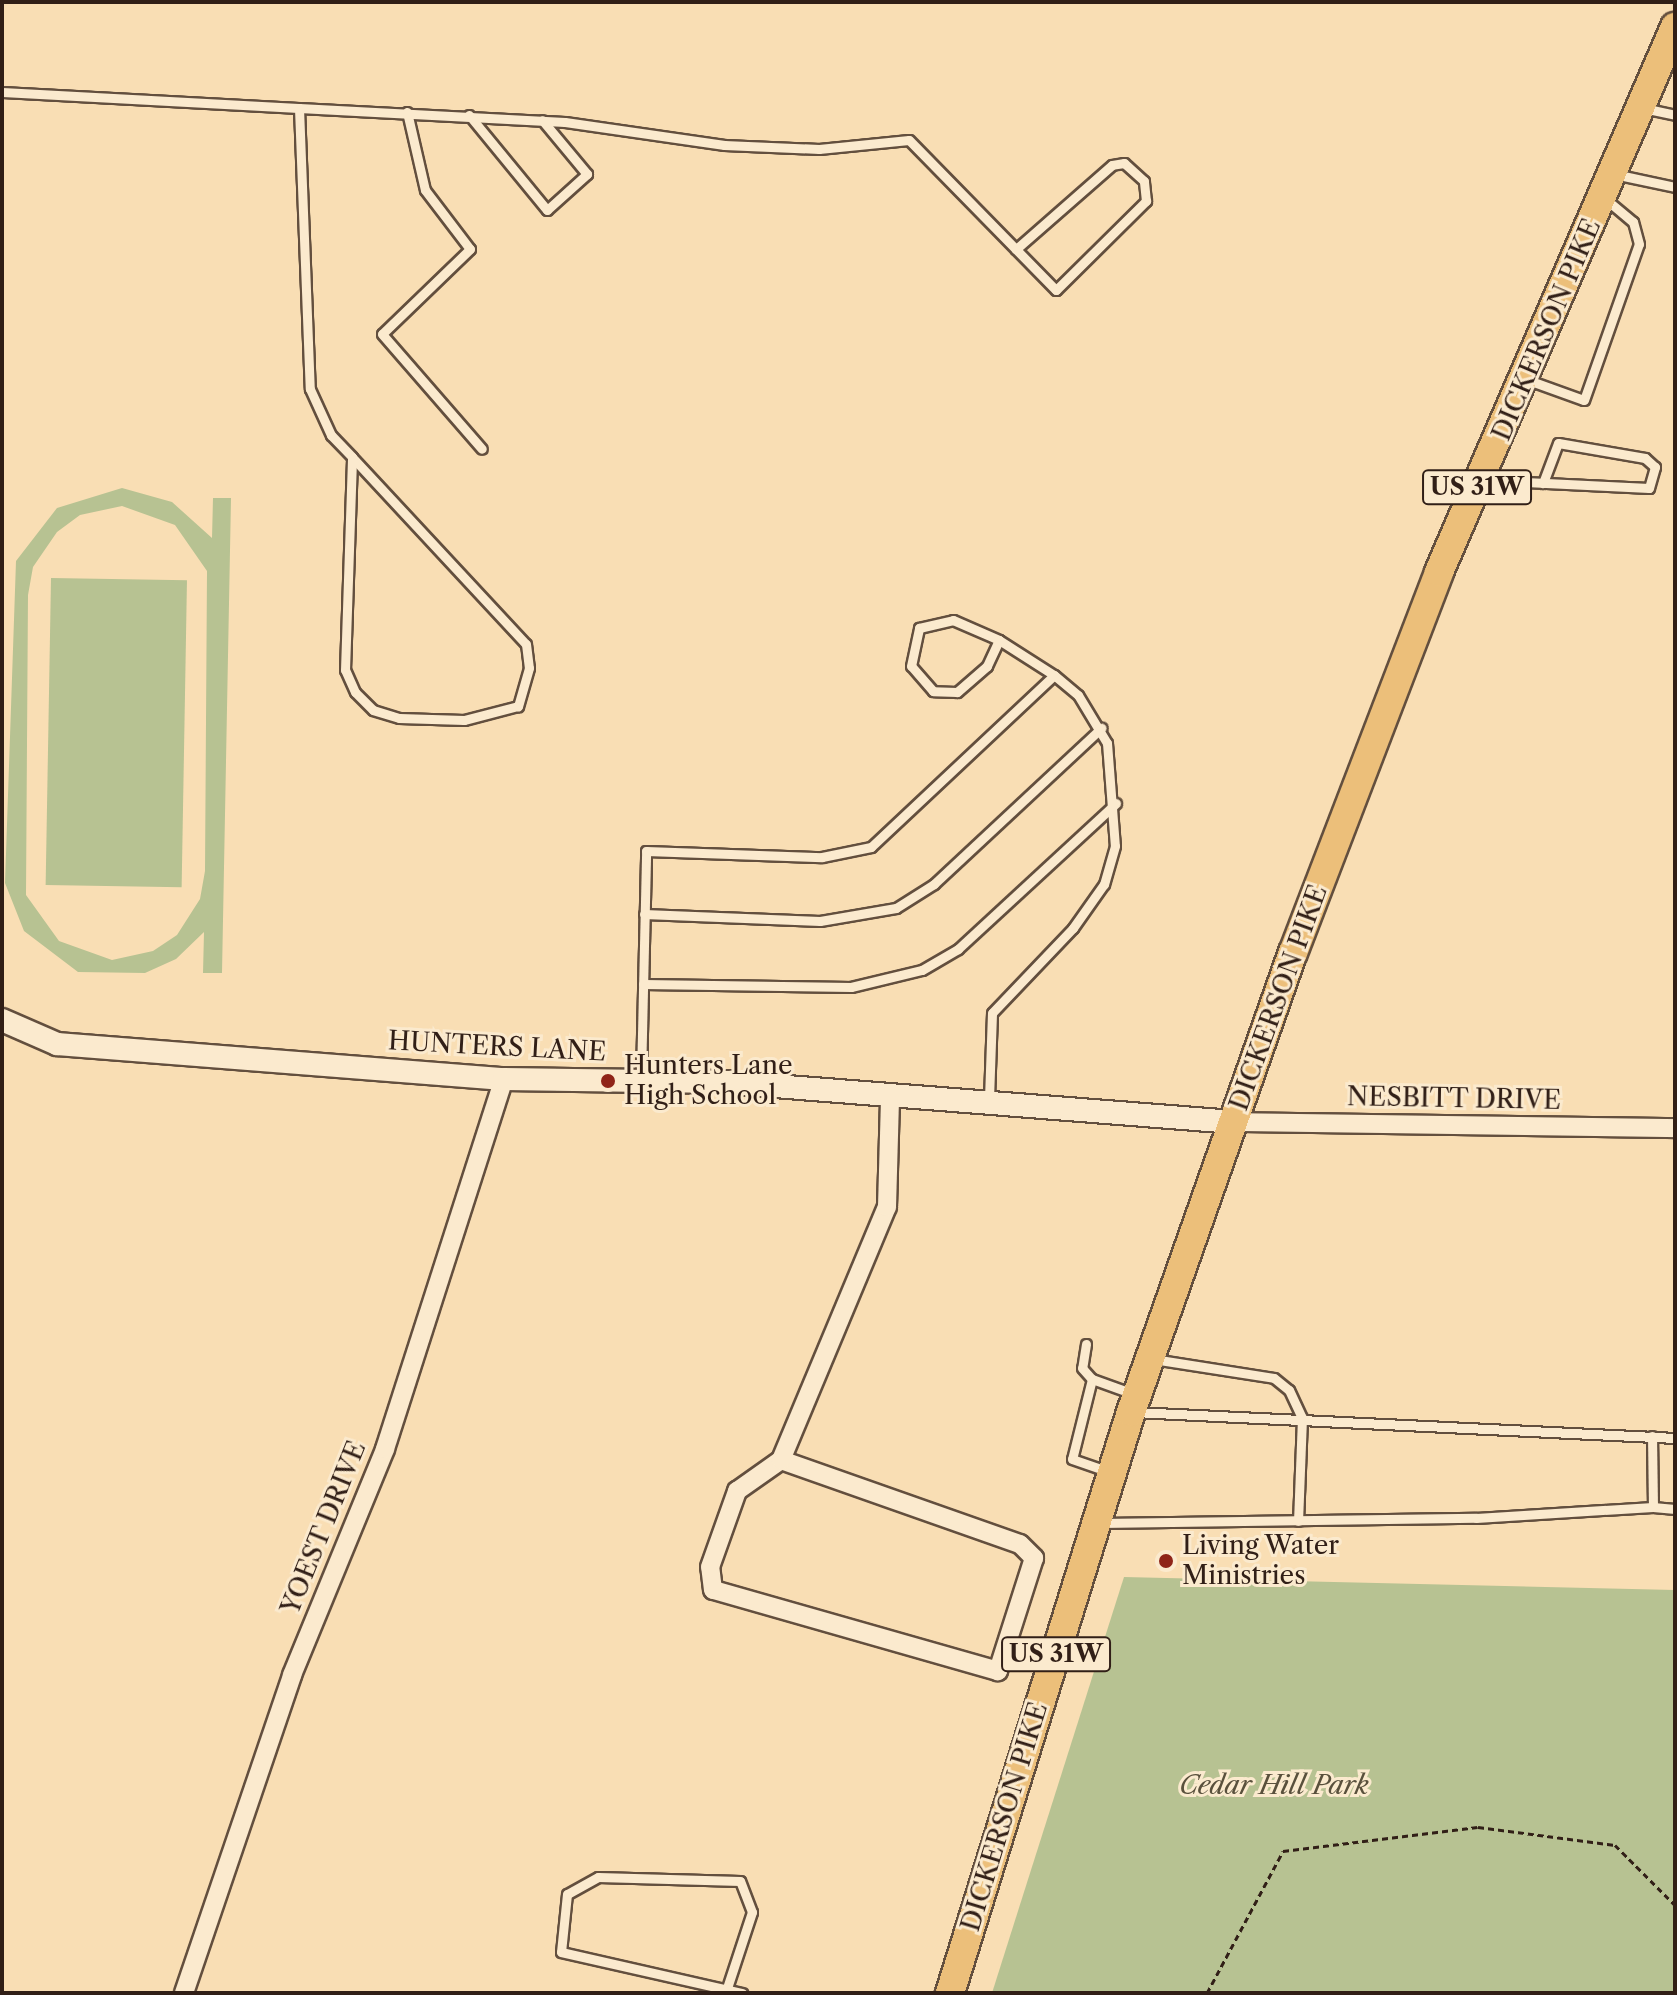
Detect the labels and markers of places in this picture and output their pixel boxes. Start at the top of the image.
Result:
place label: Hunters Lane High School [624,1050,793,1112]
marker: Hunters Lane High School [599,1072,617,1090]
place label: Living Water Ministries [1182,1530,1340,1592]
marker: Living Water Ministries [1157,1552,1175,1570]

